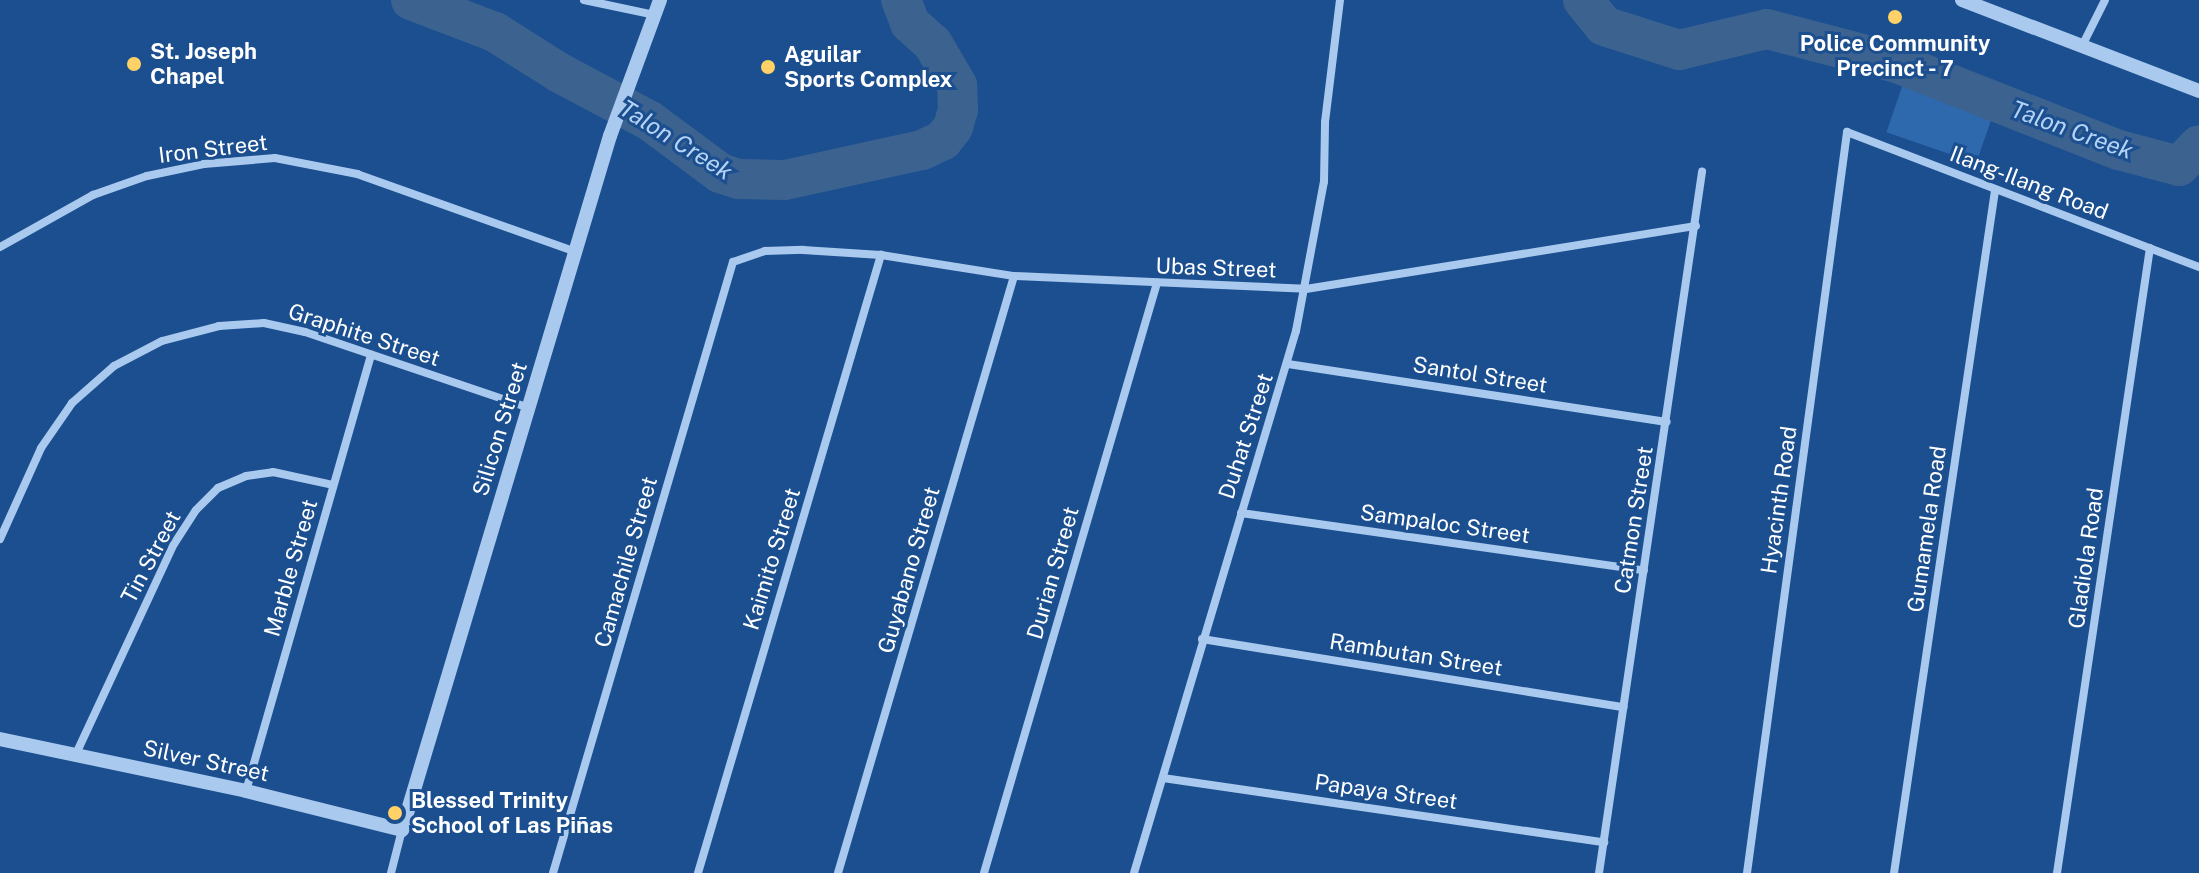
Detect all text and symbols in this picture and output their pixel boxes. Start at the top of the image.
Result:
marker: Police Community Precinct - 7 [1886,8,1904,26]
place label: Police Community Precinct - 7 [1800,30,1990,82]
place label: St. Joseph Chapel [150,38,257,90]
place label: Aguilar Sports Complex [784,41,953,92]
marker: St. Joseph Chapel [125,55,143,73]
marker: Aguilar Sports Complex [759,58,777,76]
water label: Talon Creek [614,94,738,186]
water label: Talon Creek [2007,95,2137,165]
street label: Iron Street [157,129,269,169]
street label: Ilang-Ilang Road [1946,141,2112,225]
street label: Ubas Street [1155,253,1277,283]
street label: Graphite Street [285,298,443,372]
street label: Santol Street [1411,351,1549,399]
street label: Silicon Street [467,359,533,499]
street label: Duhat Street [1213,370,1279,502]
street label: Hyacinth Road [1756,424,1802,576]
street label: Catmon Street [1609,444,1659,596]
street label: Gumamela Road [1902,444,1952,614]
street label: Camachile Street [589,473,663,651]
street label: Guyabano Street [873,483,945,657]
street label: Kaimito Street [738,485,806,633]
street label: Gladiola Road [2063,486,2109,630]
street label: Marble Street [259,496,323,640]
street label: Sampaloc Street [1358,499,1532,549]
street label: Durian Street [1021,504,1085,642]
street label: Tin Street [116,506,186,608]
street label: Rambutan Street [1328,628,1504,682]
street label: Silver Street [141,735,271,787]
street label: Papaya Street [1313,769,1459,815]
place label: Blessed Trinity School of Las Piñas [411,787,613,838]
marker: Blessed Trinity School of Las Piñas [386,804,404,822]

